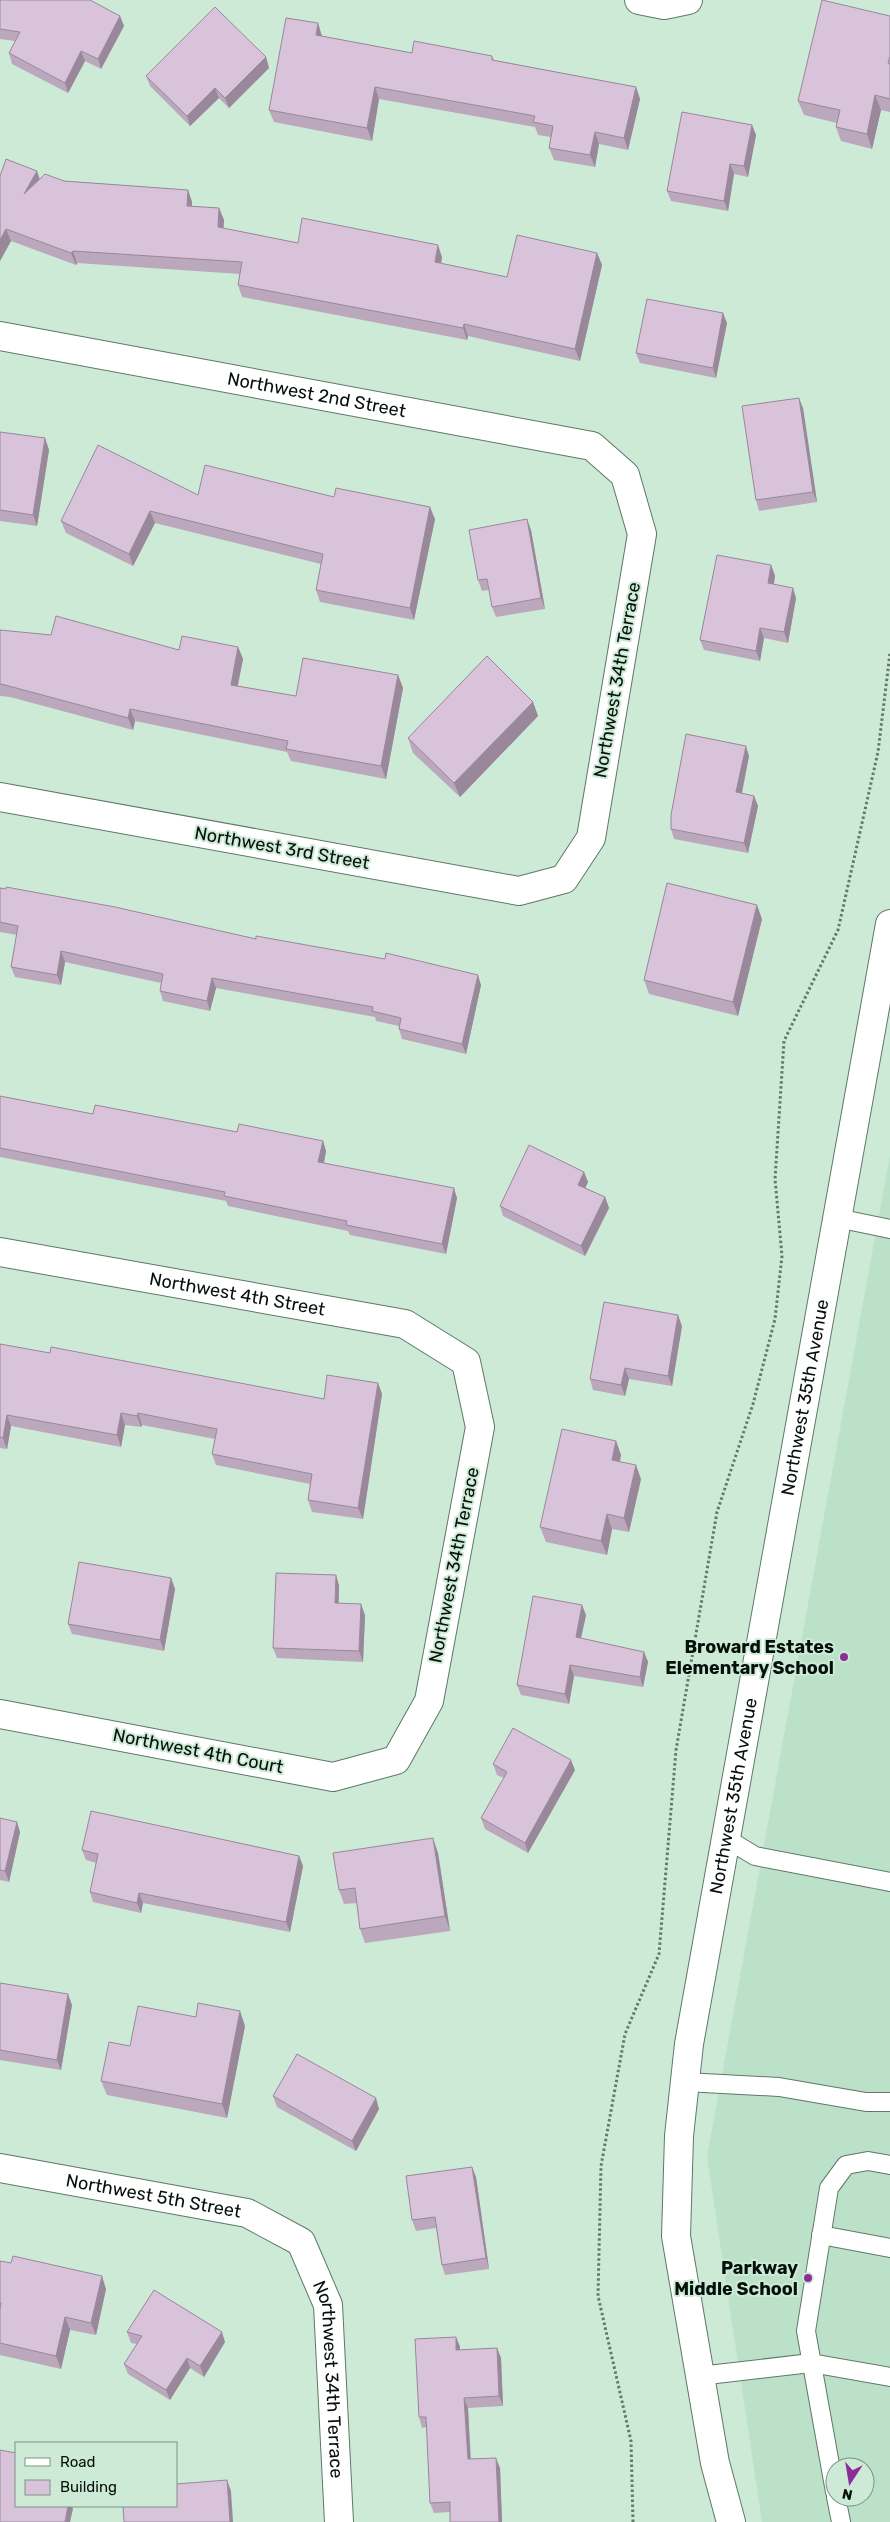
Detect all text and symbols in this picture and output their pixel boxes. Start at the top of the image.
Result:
street label: Northwest 2nd Street [225,367,408,422]
street label: Northwest 34th Terrace [589,580,645,780]
street label: Northwest 3rd Street [193,822,371,874]
street label: Northwest 4th Street [148,1268,327,1321]
street label: Northwest 35th Avenue [777,1297,833,1497]
street label: Northwest 34th Terrace [424,1465,484,1665]
place label: Broward Estates Elementary School [665,1636,834,1679]
marker: Broward Estates Elementary School [838,1651,850,1663]
street label: Northwest 35th Avenue [705,1696,762,1896]
street label: Northwest 4th Court [111,1724,285,1778]
street label: Northwest 5th Street [64,2169,243,2223]
place label: Parkway Middle School [674,2257,798,2300]
marker: Parkway Middle School [802,2272,814,2284]
street label: Northwest 34th Terrace [308,2277,348,2479]
legend [15,2442,178,2507]
text: Road [60,2453,96,2471]
north arrow [825,2457,875,2507]
text: Building [60,2478,117,2496]
text: N [841,2485,854,2504]

